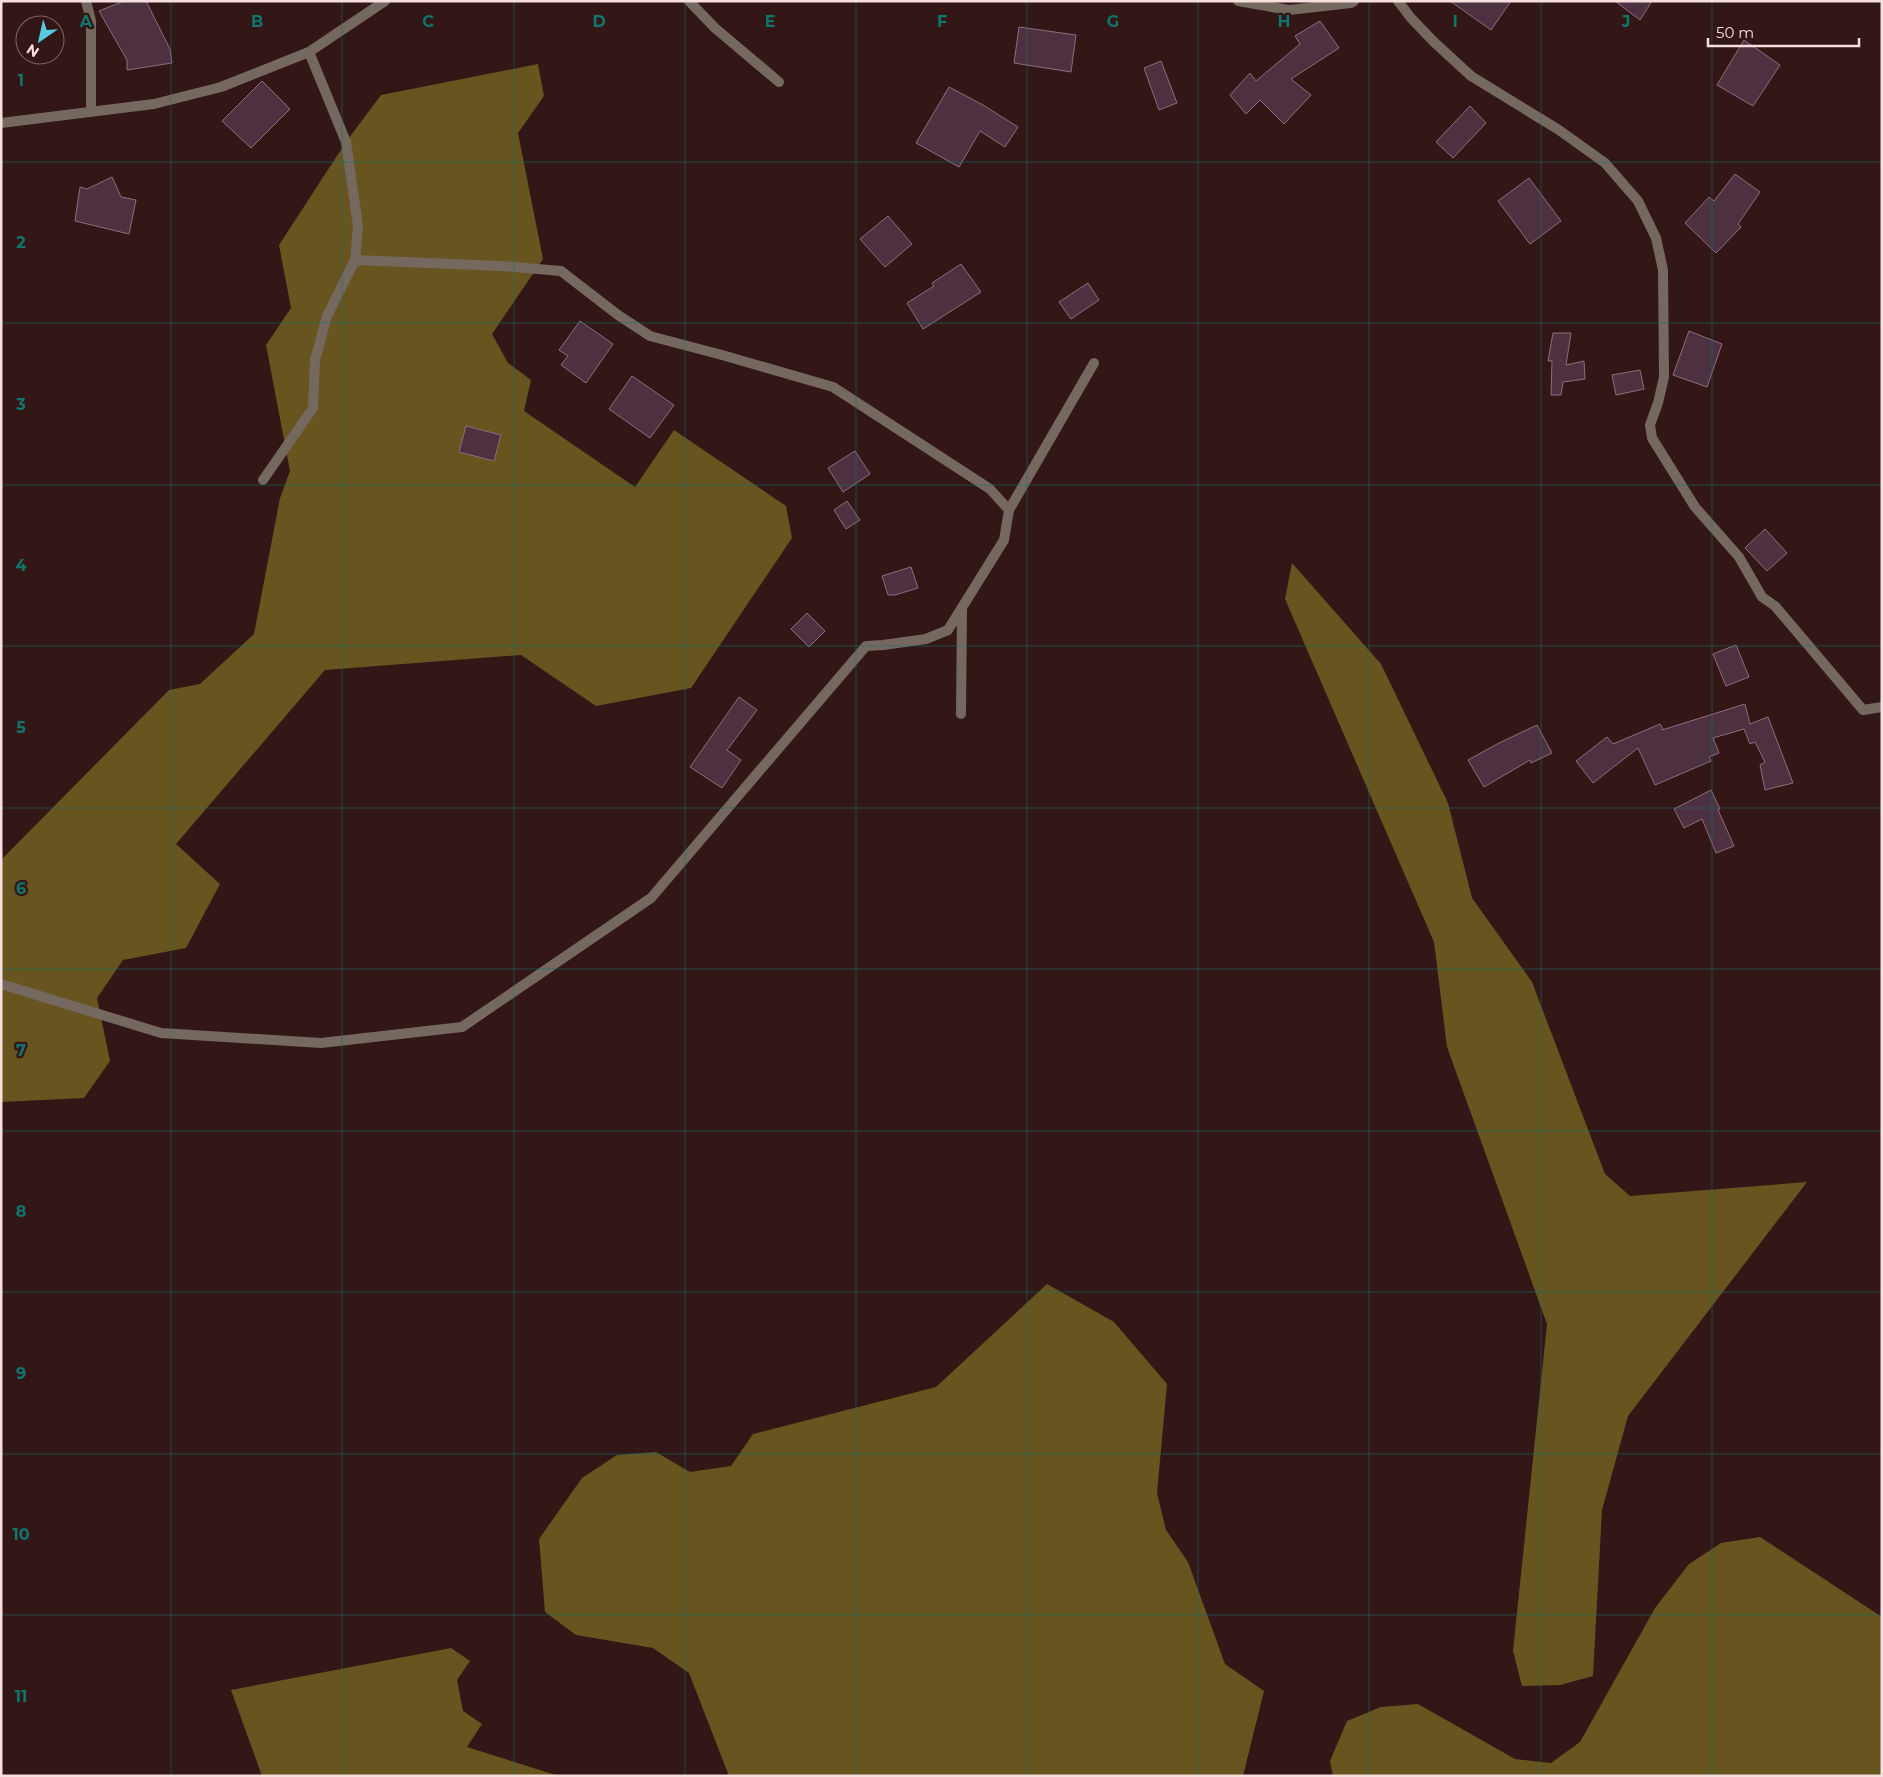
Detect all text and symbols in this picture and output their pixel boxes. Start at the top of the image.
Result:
text: A [79,12,93,31]
text: B [251,12,263,31]
text: C [422,12,434,31]
text: D [592,12,606,31]
text: E [765,12,775,31]
text: F [937,12,947,31]
text: G [1107,12,1119,31]
text: H [1278,12,1290,31]
text: I [1452,12,1458,31]
text: J [1621,12,1630,31]
north arrow [15,15,65,65]
scale bar [1708,15,1859,47]
text: 50 m [1716,23,1754,42]
text: N [23,40,42,61]
text: 1 [18,71,24,90]
text: 2 [16,233,26,252]
text: 3 [15,395,26,414]
text: 4 [15,556,27,575]
text: 5 [16,718,26,737]
text: 6 [16,879,26,898]
text: 7 [16,1041,26,1060]
text: 8 [16,1202,26,1221]
text: 9 [16,1364,26,1383]
text: 10 [12,1525,30,1544]
text: 11 [15,1687,27,1706]

